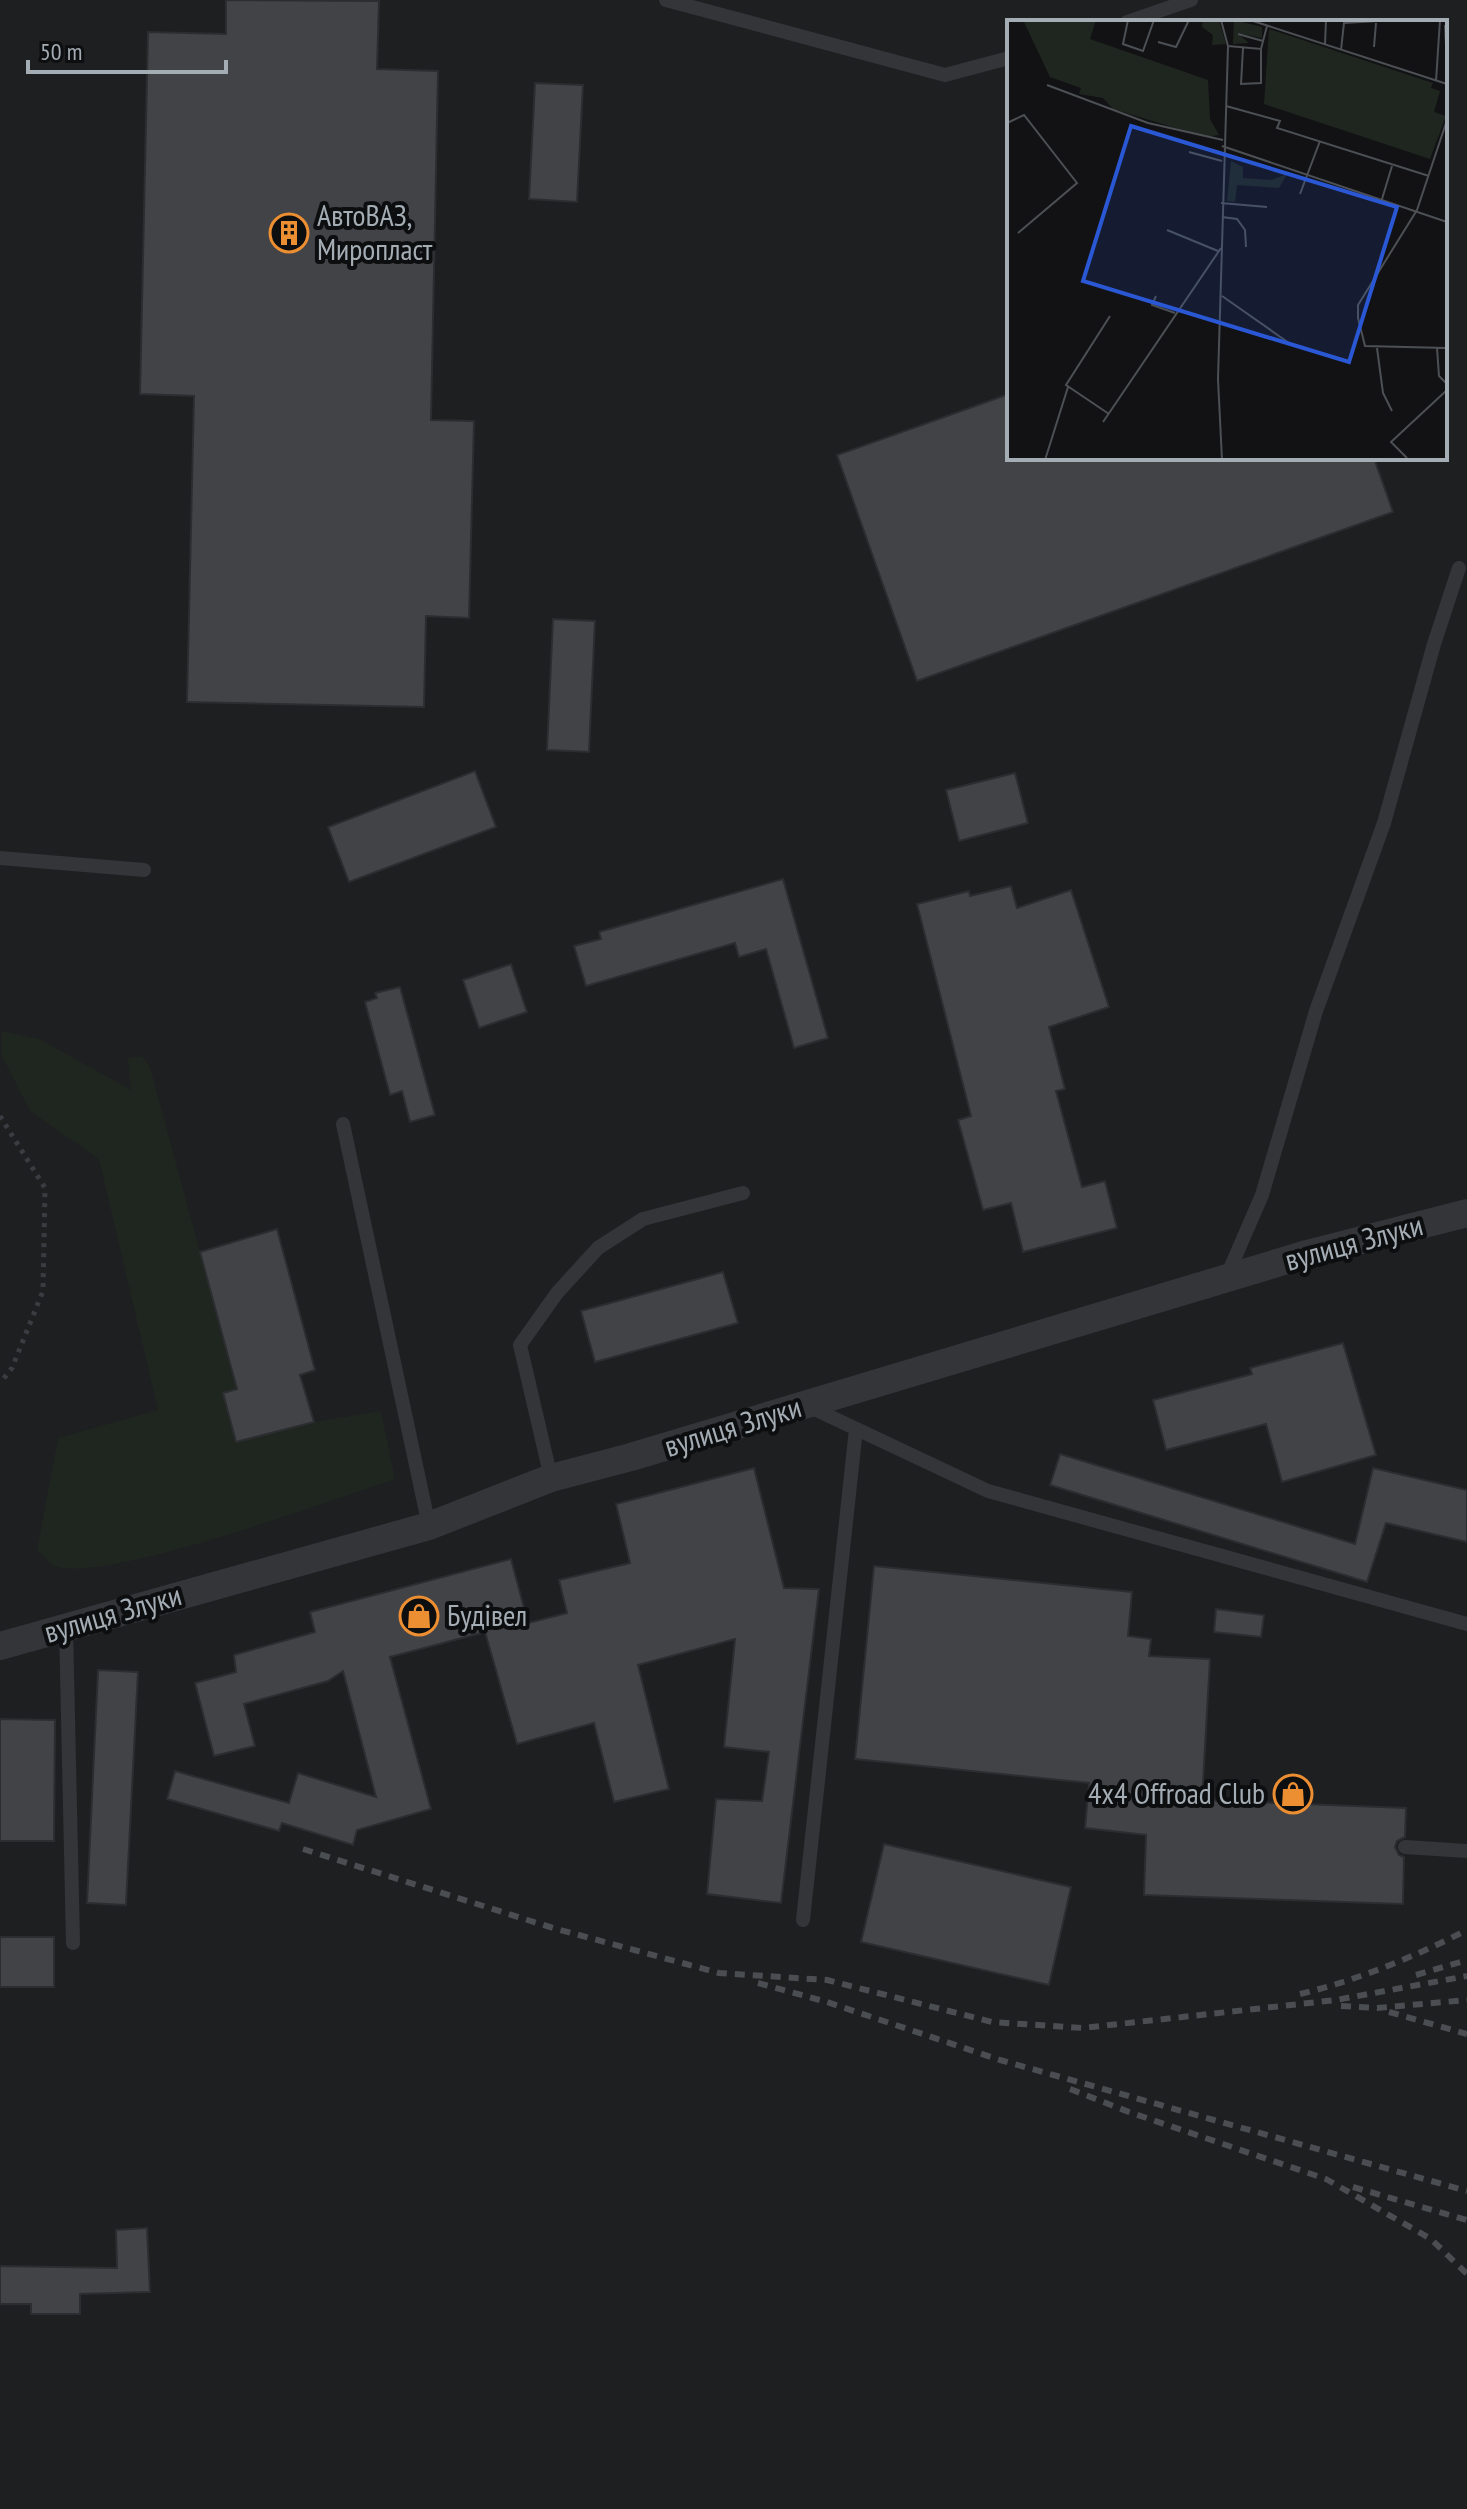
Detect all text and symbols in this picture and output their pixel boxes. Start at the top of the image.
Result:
inset map [1007,20,1447,460]
scale bar [28,24,226,74]
text: 50 m [40,36,82,67]
place label: АвтоВАЗ, Миропласт [317,195,433,268]
building icon: АвтоВАЗ, Миропласт [268,212,310,254]
street label: вулиця Злуки [1281,1204,1427,1279]
street label: вулиця Злуки [659,1386,806,1465]
street label: вулиця Злуки [39,1574,186,1651]
shop icon: Будівел [398,1595,440,1637]
place label: Будівел [447,1595,527,1634]
place label: 4x4 Offroad Club [1088,1773,1265,1812]
shop icon: 4x4 Offroad Club [1272,1773,1314,1815]

